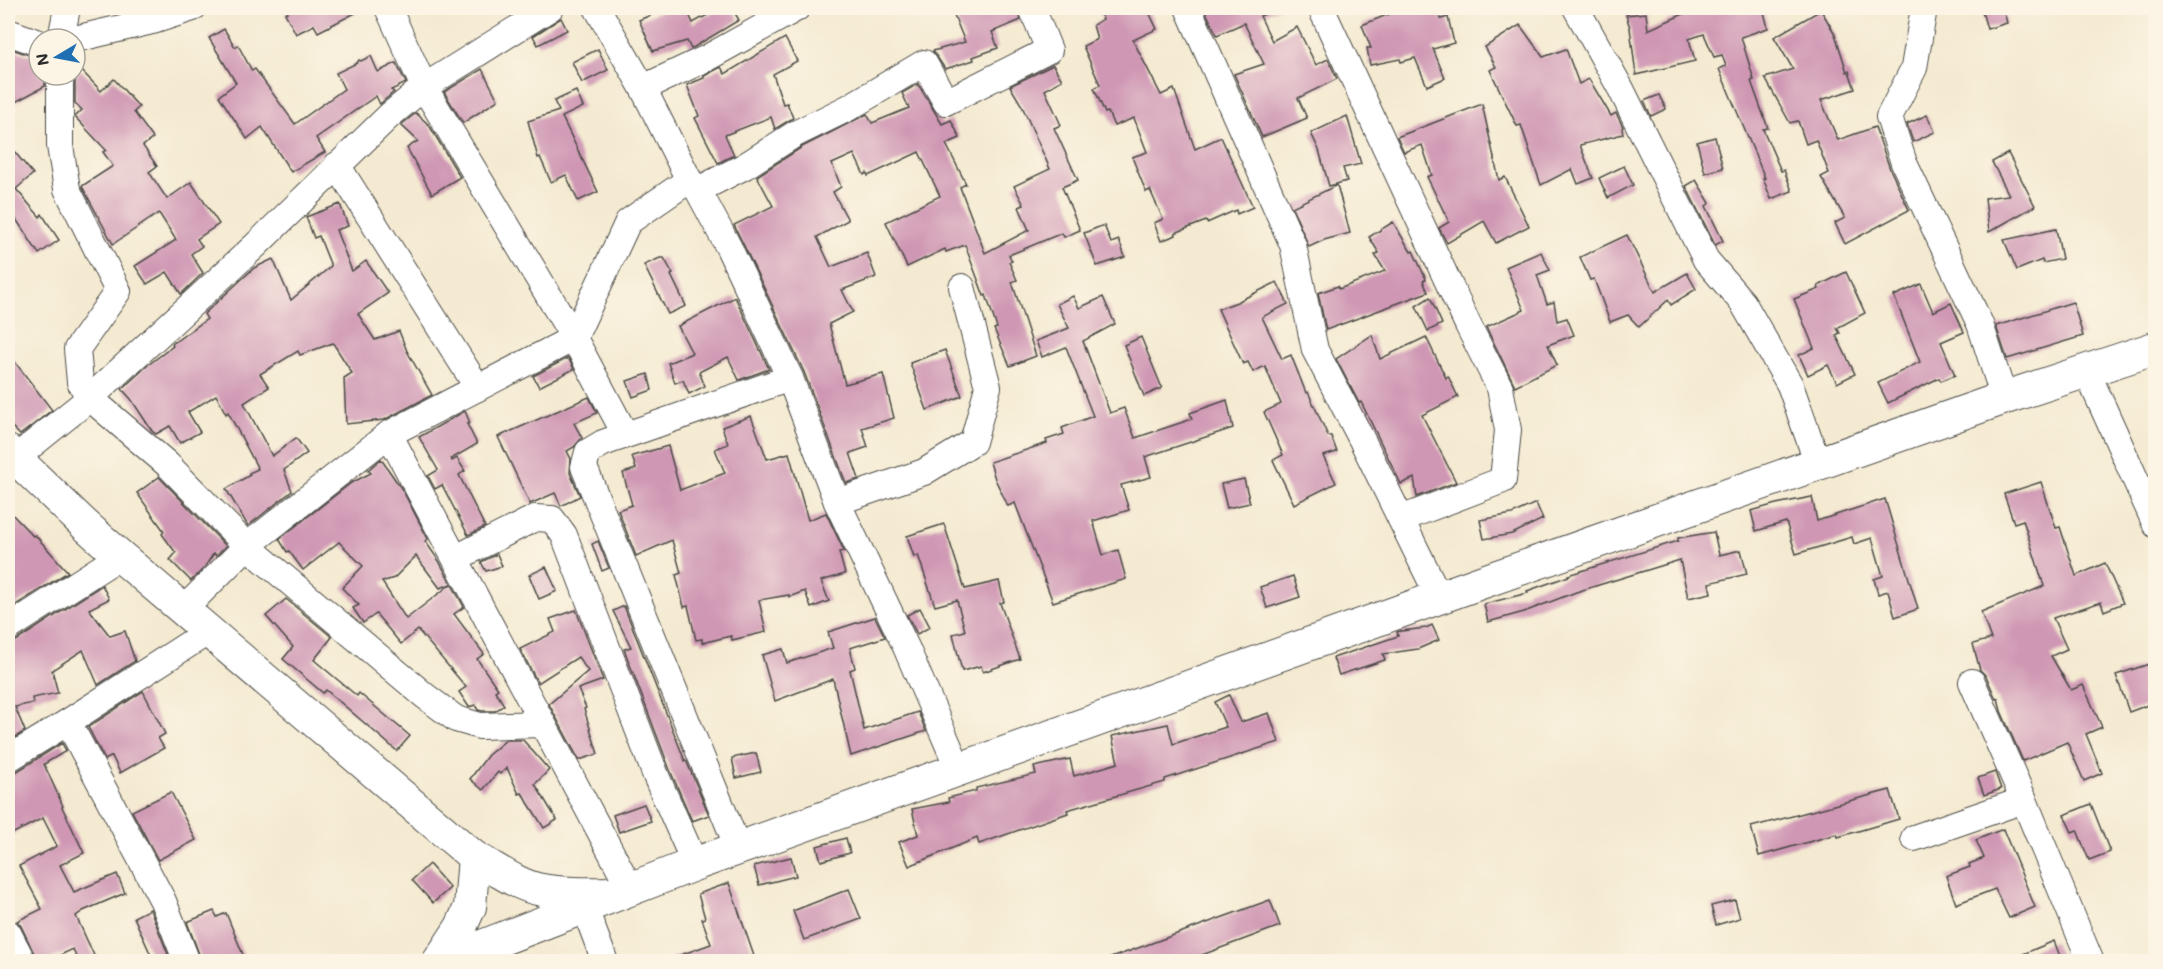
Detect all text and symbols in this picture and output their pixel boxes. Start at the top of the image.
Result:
north arrow [27,27,87,87]
text: N [30,52,53,68]

